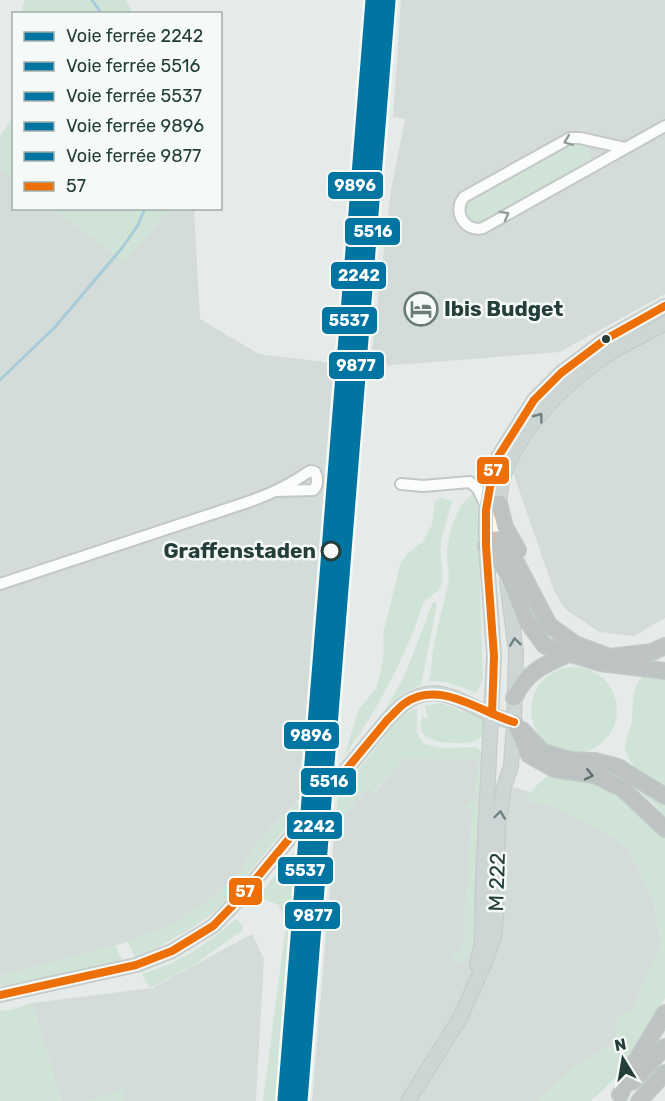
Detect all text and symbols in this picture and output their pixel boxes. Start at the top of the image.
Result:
legend [12,12,222,210]
text: Voie ferrée 2242 [66,25,203,47]
text: Voie ferrée 5516 [66,55,200,77]
text: Voie ferrée 5537 [66,85,202,107]
text: Voie ferrée 9896 [66,115,204,137]
one-way arrow [564,134,574,147]
text: Voie ferrée 9877 [66,145,201,167]
line badge: 9896 [327,171,384,200]
text: 57 [66,175,86,197]
text: 9896 [334,176,376,195]
one-way arrow [499,211,509,222]
line badge: 5516 [344,217,401,246]
text: 5516 [354,222,392,241]
line badge: 2242 [330,261,387,290]
text: 2242 [338,266,380,285]
hotel icon: Ibis Budget [403,291,439,327]
place label: Ibis Budget [444,296,563,321]
line badge: 5537 [321,306,378,335]
text: 5537 [329,311,369,330]
unlabelled marker [600,333,612,345]
line badge: 9877 [328,351,385,380]
text: 9877 [336,356,376,375]
one-way arrow [532,413,543,424]
line badge: 57 [476,456,510,485]
text: 57 [483,461,503,480]
place label: Graffenstaden [163,538,316,563]
marker: Graffenstaden [321,541,341,561]
one-way arrow [509,638,522,647]
line badge: 9896 [283,721,340,750]
text: 9896 [290,726,332,745]
line badge: 5516 [300,767,357,796]
one-way arrow [583,768,593,781]
text: 5516 [310,772,348,791]
one-way arrow [493,810,505,820]
line badge: 2242 [286,811,343,840]
text: 2242 [293,817,335,836]
street label: M 222 [483,852,510,912]
line badge: 5537 [277,856,334,885]
text: 5537 [285,861,325,880]
line badge: 57 [228,877,263,906]
text: 57 [235,882,255,901]
line badge: 9877 [284,901,341,930]
text: 9877 [293,906,333,925]
north arrow [593,1029,653,1089]
text: N [613,1034,628,1055]

